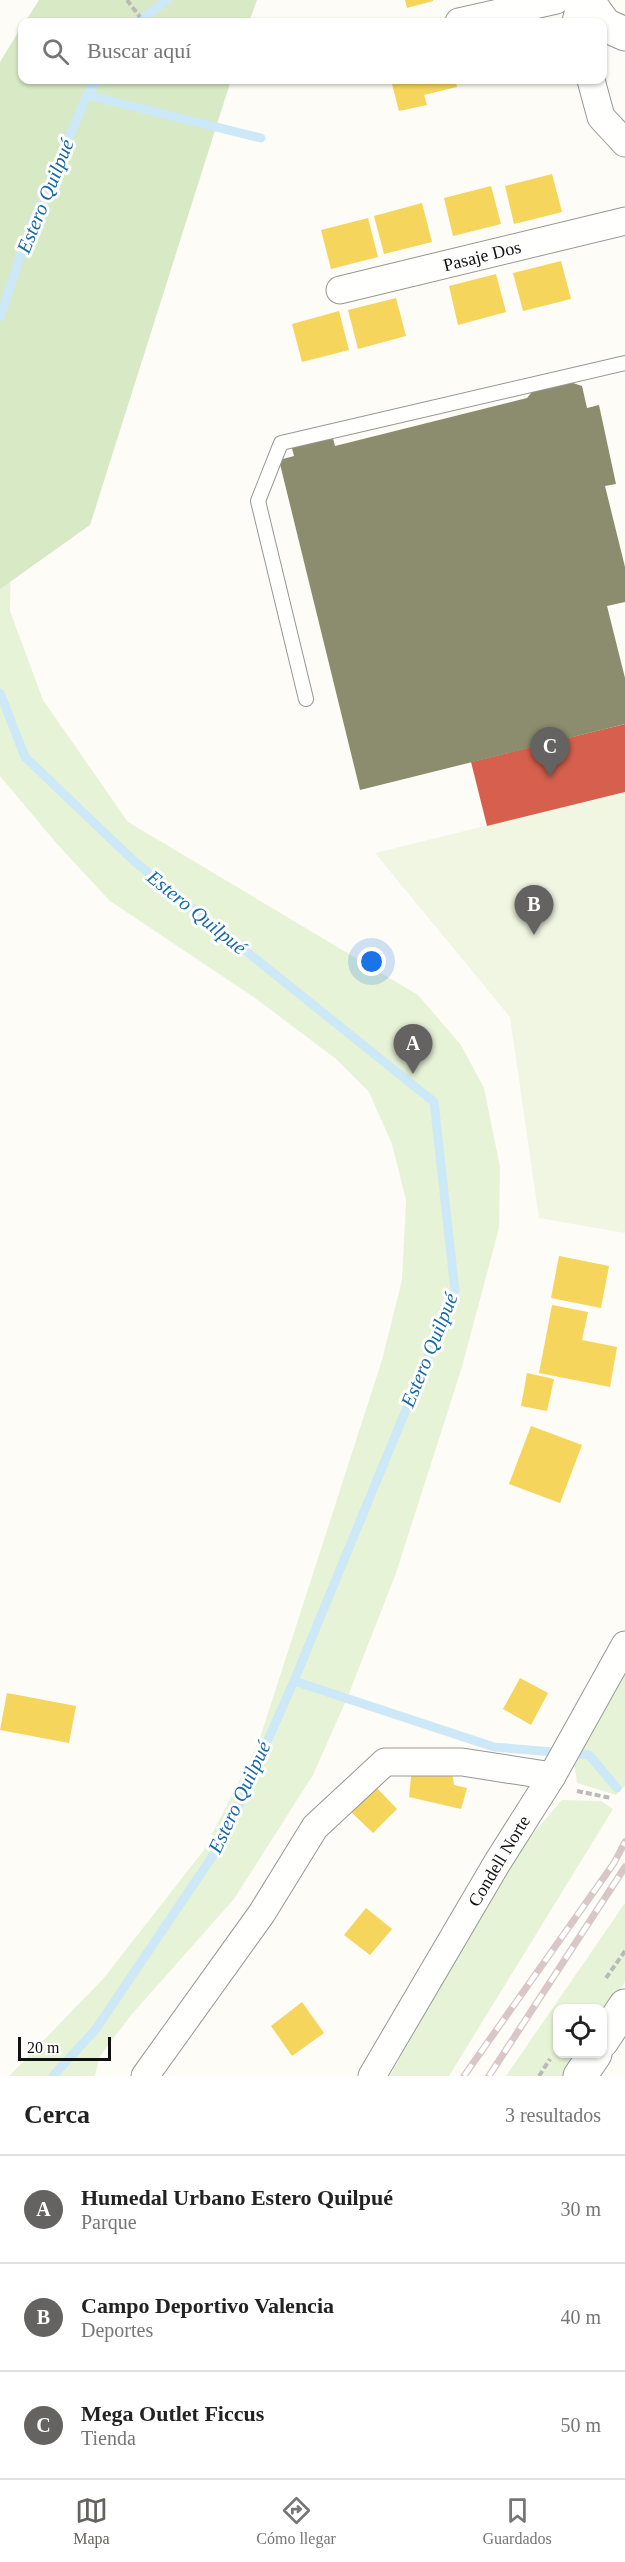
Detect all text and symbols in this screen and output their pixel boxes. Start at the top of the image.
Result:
search box [18,18,607,84]
icon: search [39,35,72,68]
text: Buscar aquí [87,38,191,63]
water label: Estero Quilpué [12,135,79,257]
street label: Pasaje Dos [441,237,523,275]
pin: C [530,728,570,777]
water label: Estero Quilpué [142,865,252,960]
pin: B [514,886,554,935]
your location [357,947,386,976]
pin: A [394,1024,432,1074]
water label: Estero Quilpué [396,1289,463,1411]
water label: Estero Quilpué [203,1737,276,1858]
street label: Condell Norte [464,1812,534,1910]
map controls [553,2004,607,2058]
button: locate [553,2004,607,2058]
scale bar [18,2034,111,2062]
text: 20 m [27,2039,59,2056]
text: Cerca [24,2100,90,2129]
text: 3 resultados [505,2104,601,2126]
text: Humedal Urbano Estero Quilpué [81,2185,393,2210]
text: A [36,2198,51,2220]
text: 30 m [560,2198,601,2220]
text: Parque [81,2211,137,2233]
text: Campo Deportivo Valencia [81,2293,334,2318]
text: B [37,2306,50,2328]
text: 40 m [560,2306,601,2328]
text: Deportes [81,2319,153,2341]
text: Mega Outlet Ficcus [81,2401,264,2426]
text: C [36,2414,51,2436]
text: 50 m [560,2414,601,2436]
text: Tienda [81,2427,136,2449]
tab: Mapa [73,2494,110,2548]
tab: Cómo llegar [256,2494,336,2548]
tab: Guardados [482,2494,552,2548]

